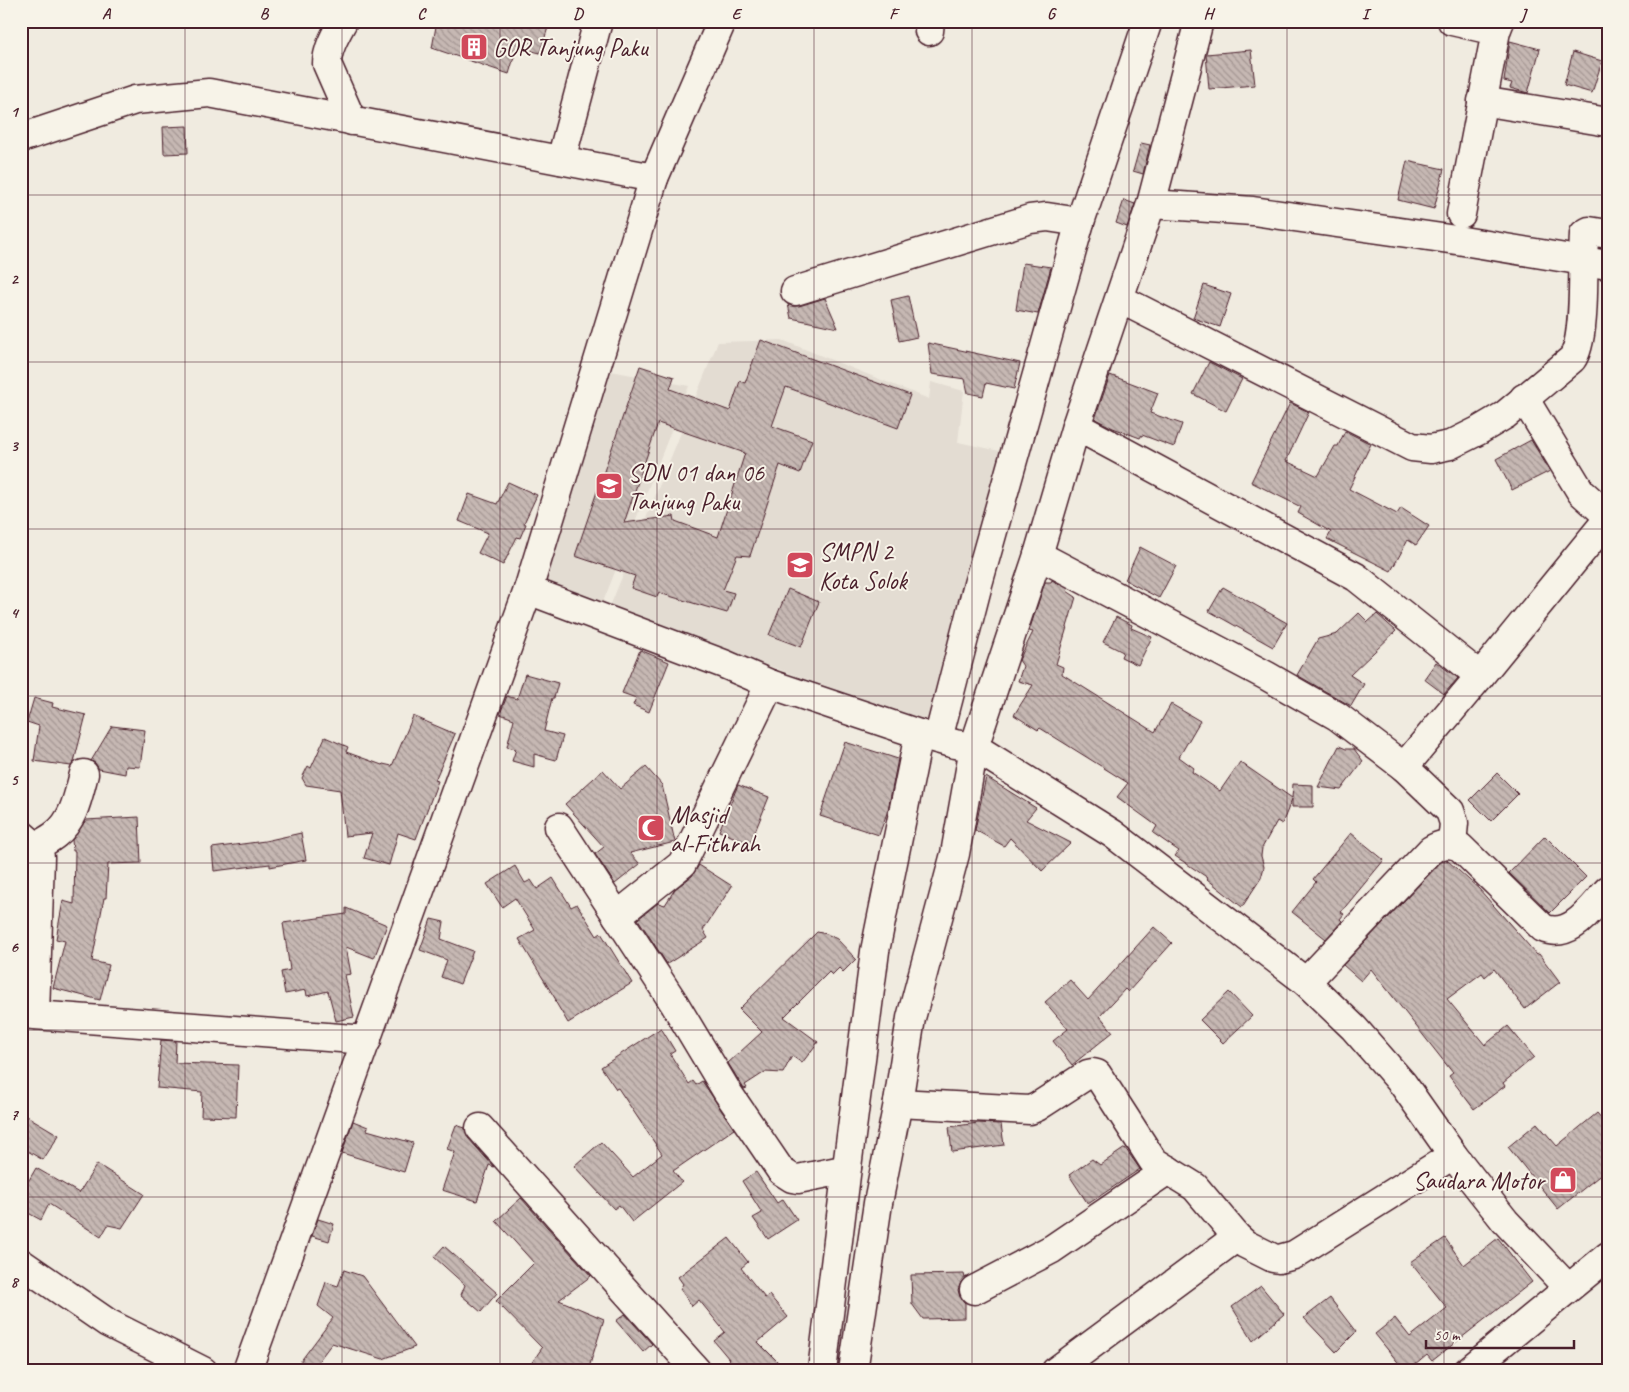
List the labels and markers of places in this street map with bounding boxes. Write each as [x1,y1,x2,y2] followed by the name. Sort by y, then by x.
[459,32,489,62] building icon: GOR Tanjung Paku
[493,32,649,64] place label: GOR Tanjung Paku
[628,457,765,518] place label: SDN 01 dan 06 Tanjung Paku
[594,471,624,501] school or university icon: SDN 01 dan 06 Tanjung Paku
[819,536,908,597] place label: SMPN 2 Kota Solok
[785,550,815,580] school or university icon: SMPN 2 Kota Solok
[670,799,761,860] place label: Masjid al-Fithrah
[636,813,666,843] mosque icon: Masjid al-Fithrah
[1413,1165,1547,1197] place label: Saudara Motor
[1548,1165,1578,1195] shop icon: Saudara Motor

